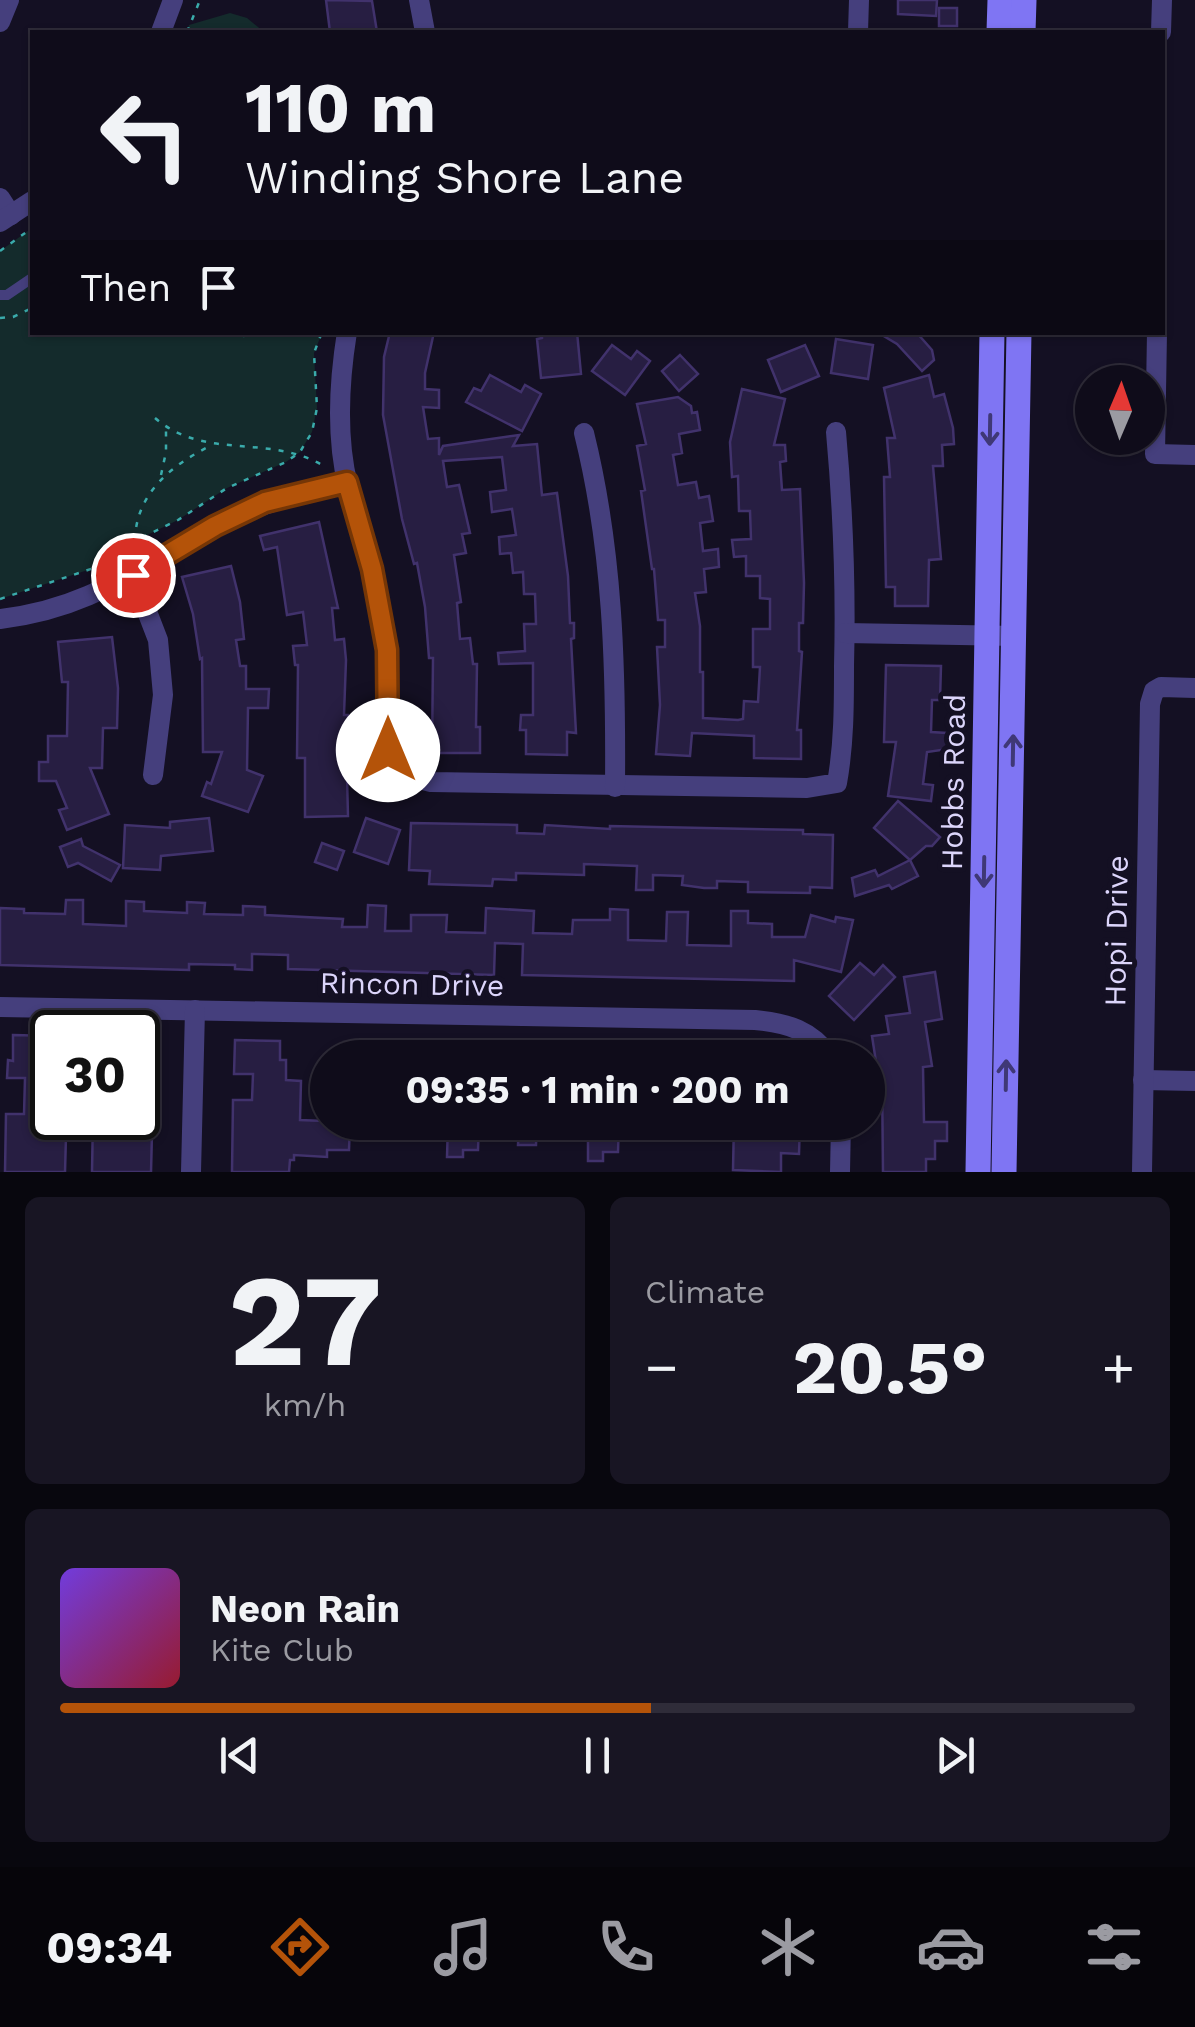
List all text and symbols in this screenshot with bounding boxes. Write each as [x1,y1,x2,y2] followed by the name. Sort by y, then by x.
[245,67,436,149] text: 110 m
[80,70,210,200] icon: left
[245,151,684,204] text: Winding Shore Lane
[191,260,246,315] icon: arrive
[80,266,171,310] text: Then
[1075,365,1165,455] north arrow
[1075,365,1165,455] map controls
[981,413,1000,445] one-way arrow
[91,533,176,618] pin
[106,548,161,603] icon: arrive
[934,693,972,871] street label: Hobbs Road
[336,698,440,802] position arrow
[1004,734,1023,766] one-way arrow
[1097,855,1135,1007] street label: Hopi Drive
[974,856,993,888] one-way arrow
[319,965,505,1003] street label: Rincon Drive
[30,1010,160,1140] speed limit sign: 30
[997,1059,1016,1091] one-way arrow
[406,1068,789,1112] text: 09:35 · 1 min · 200 m
[228,1244,382,1397] text: 27
[645,1273,765,1311] text: Climate
[793,1323,987,1411] text: 20.5°
[645,1335,678,1399] text: −
[1102,1335,1135,1399] text: +
[264,1386,346,1424] text: km/h
[210,1587,400,1631] text: Neon Rain
[210,1631,354,1669] text: Kite Club
[212,1728,267,1783] icon: previous
[570,1728,625,1783] icon: pause
[928,1728,983,1783] icon: next
[265,1912,335,1982] icon: directions
[428,1912,498,1982] icon: music
[591,1912,661,1982] icon: phone
[753,1912,823,1982] icon: climate
[916,1912,986,1982] icon: car
[1079,1912,1149,1982] icon: filters
[46,1921,172,1974] text: 09:34

